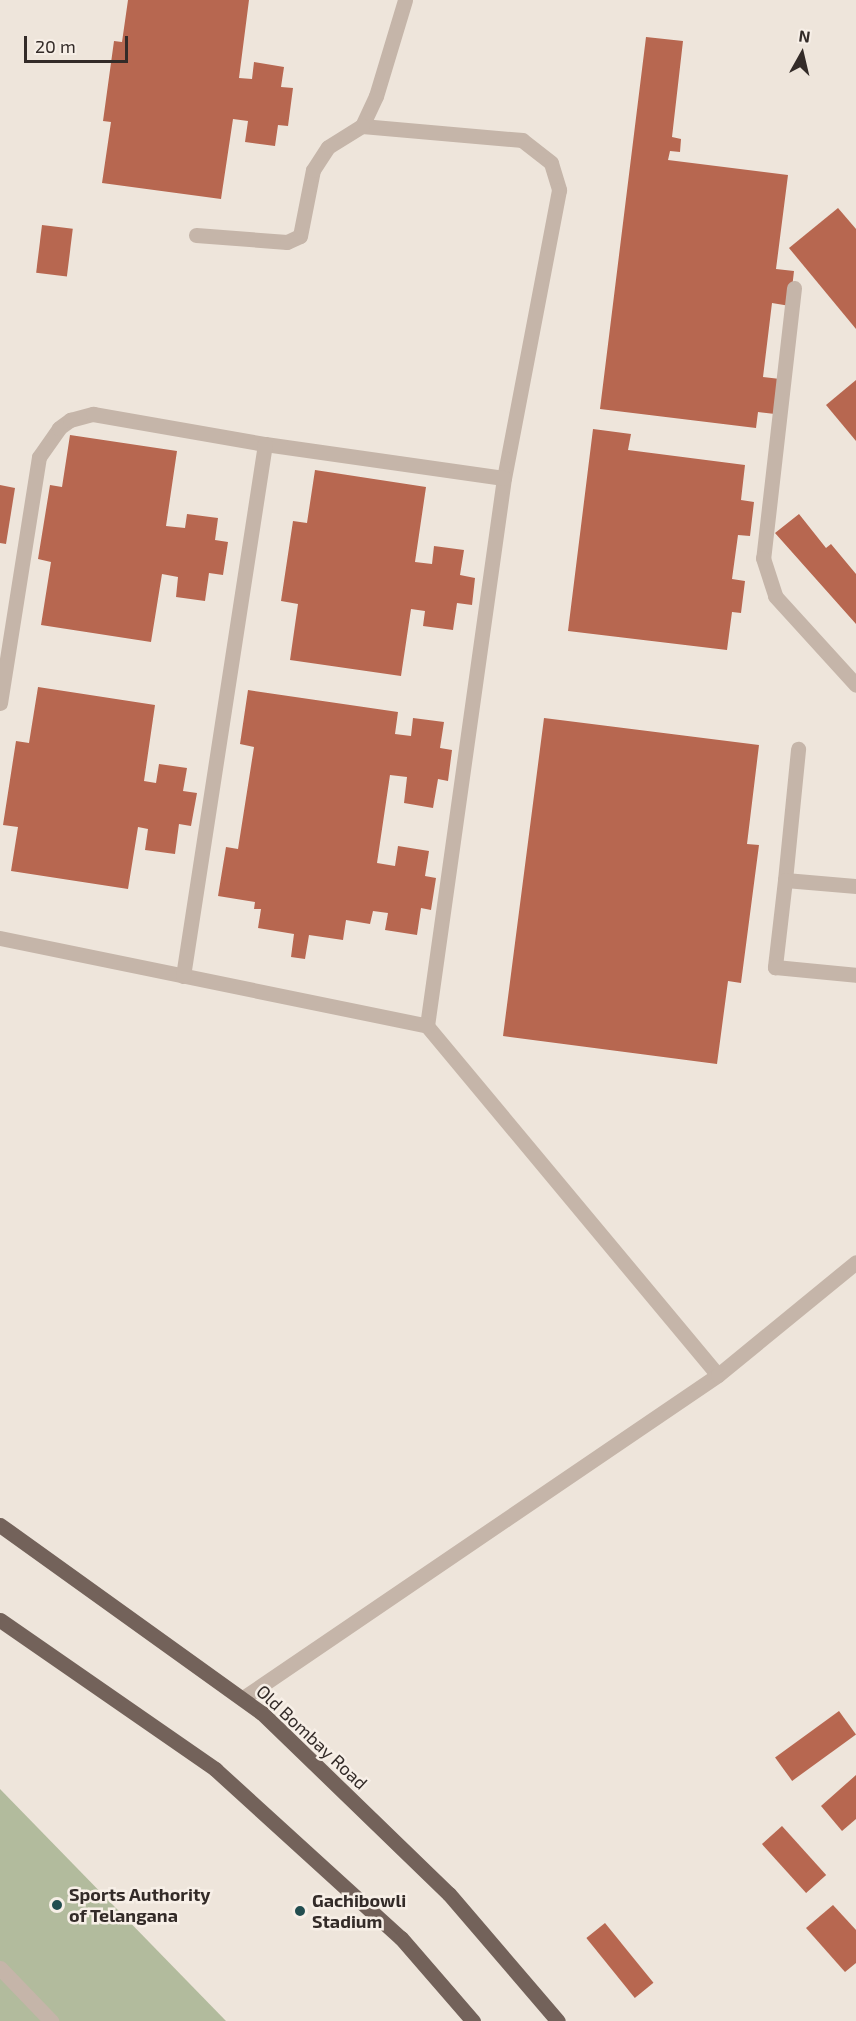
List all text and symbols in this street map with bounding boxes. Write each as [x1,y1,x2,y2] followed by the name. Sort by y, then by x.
[27,24,130,62] scale bar
[772,24,832,84] north arrow
[798,25,812,46] text: N
[35,35,76,57] text: 20 m
[252,1680,372,1794] street label: Old Bombay Road
[69,1884,211,1926] place label: Sports Authority of Telangana
[312,1890,406,1932] place label: Gachibowli Stadium
[50,1898,64,1912] marker: Sports Authority of Telangana
[293,1904,307,1918] marker: Gachibowli Stadium

